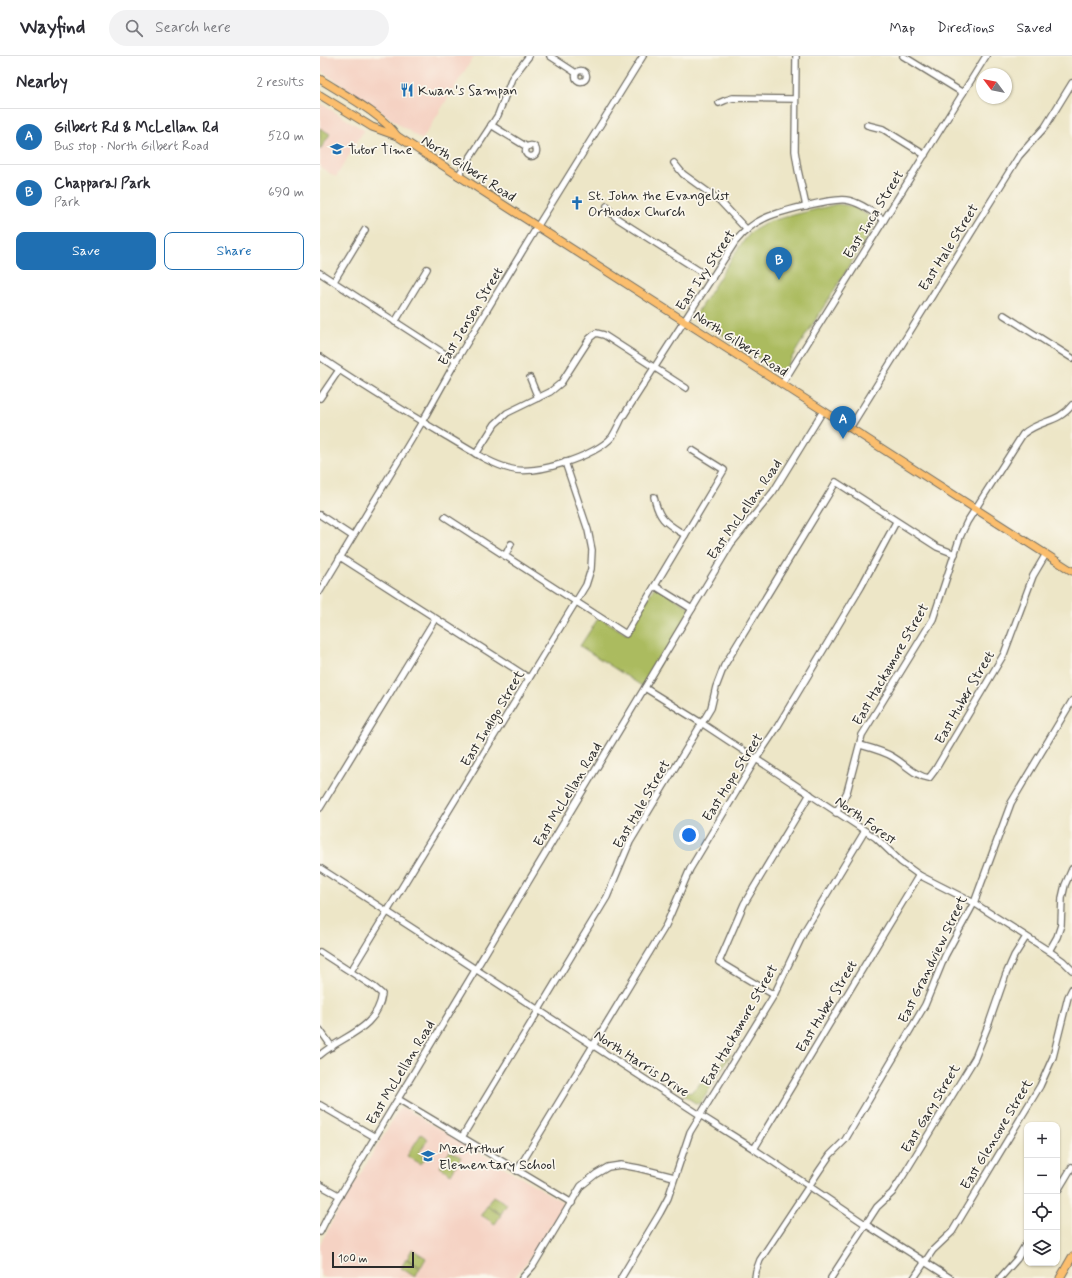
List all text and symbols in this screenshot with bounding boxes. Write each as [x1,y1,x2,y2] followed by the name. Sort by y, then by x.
[109,10,389,46] search box
[20,15,85,40] text: Wayfind
[123,17,145,39] icon: search
[155,18,231,38] text: Search here
[889,19,915,37] text: Map
[937,19,995,37] text: Directions
[1017,19,1052,37] text: Saved
[976,68,1012,104] north arrow
[16,71,68,93] text: Nearby
[257,74,304,91] text: 2 results
[399,82,415,98] restaurant icon: Kwan's Sampan
[418,82,517,100] place label: Kwan's Sampan
[54,118,218,138] text: Gilbert Rd & McLellan Rd
[25,128,33,145] text: A
[268,128,304,145] text: 520 m
[418,131,519,206] street label: North Gilbert Road
[54,138,209,155] text: Bus stop · North Gilbert Road
[329,141,345,157] school or university icon: Tutor Time
[348,141,413,159] place label: Tutor Time
[840,167,908,262] street label: East Inca Street
[54,174,151,194] text: Chapparal Park
[25,184,33,201] text: B
[268,184,304,201] text: 690 m
[588,187,730,221] place label: St. John the Evangelist Orthodox Church
[54,194,80,211] text: Park
[569,195,585,211] church icon: St. John the Evangelist Orthodox Church
[915,200,983,295] street label: East Hale Street
[672,226,740,315] street label: East Ivy Street
[16,232,156,270] button: Save
[164,232,304,270] button: Share
[766,247,792,280] pin: B
[434,264,507,369] street label: East Jensen Street
[690,306,791,381] street label: North Gilbert Road
[830,406,856,439] pin: A
[703,456,786,563] street label: East McLellan Road
[849,600,933,729] street label: East Hackamore Street
[931,648,999,747] street label: East Huber Street
[457,666,530,771] street label: East Indigo Street
[699,730,767,825] street label: East Hope Street
[530,739,606,850] street label: East McLellan Road
[609,757,675,852] street label: East Hale Street
[831,793,900,849] street label: North Forest
[679,825,699,845] your location
[894,892,972,1026] street label: East Grandview Street
[792,957,862,1056] street label: East Huber Street
[698,961,782,1090] street label: East Hackamore Street
[363,1017,439,1128] street label: East McLellan Road
[591,1026,692,1101] street label: North Harris Drive
[897,1060,965,1156] street label: East Gary Street
[957,1075,1037,1193] street label: East Glencove Street
[1024,1122,1060,1266] map controls
[1024,1122,1060,1158] button: +
[439,1140,555,1174] place label: MacArthur Elementary School
[420,1148,436,1164] school or university icon: MacArthur Elementary School
[1024,1158,1060,1194] button: −
[1024,1194,1060,1230] button: locate
[1024,1230,1060,1266] button: layers
[332,1250,414,1269] scale bar
[338,1252,368,1266] text: 100 m

